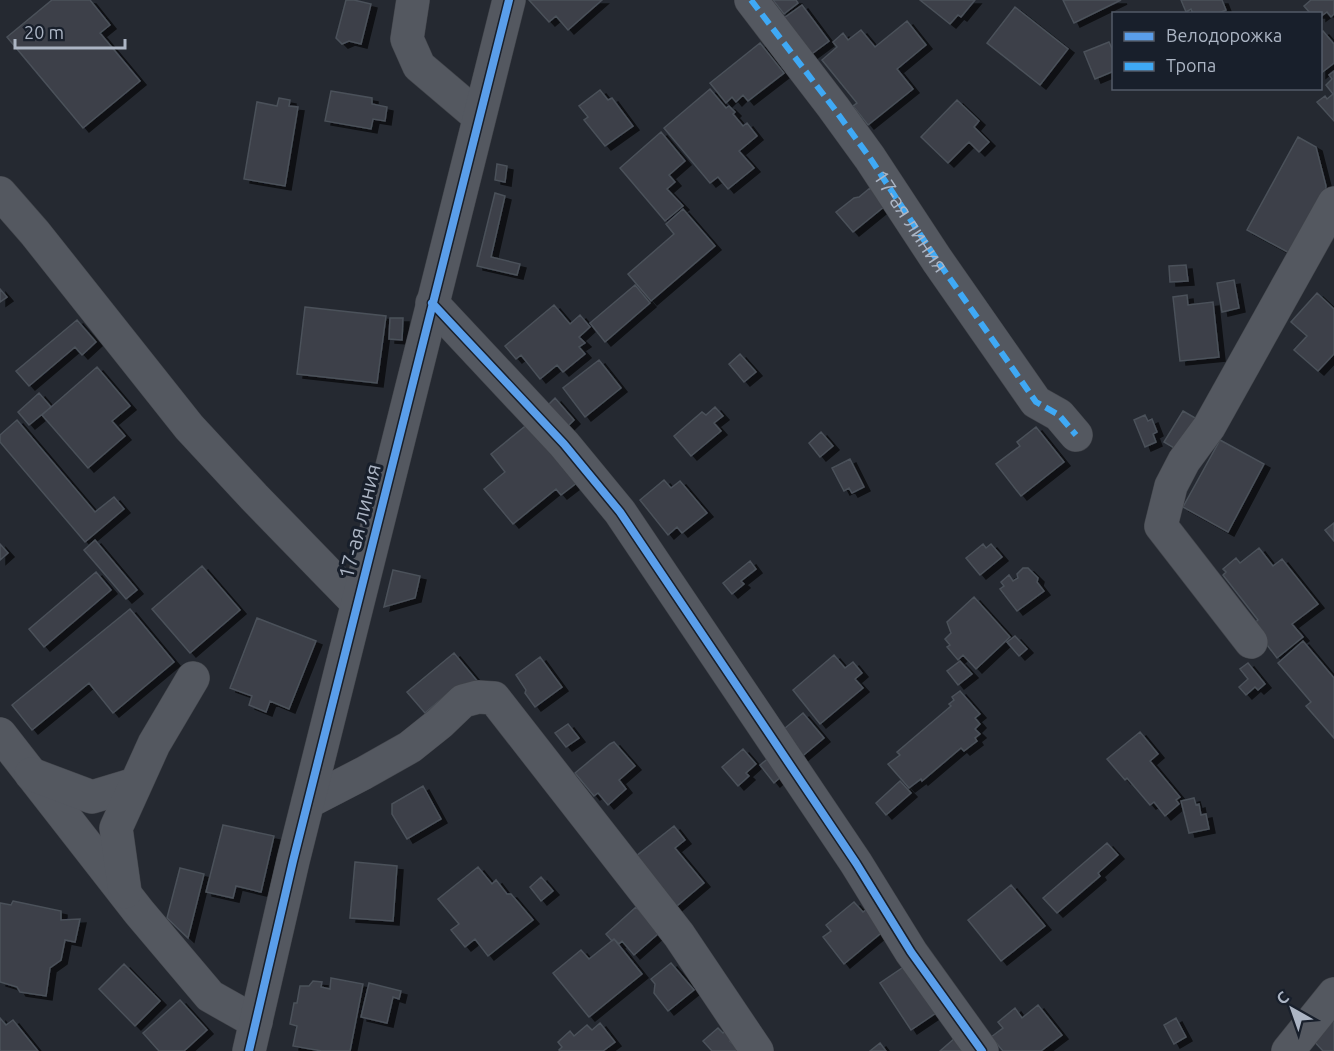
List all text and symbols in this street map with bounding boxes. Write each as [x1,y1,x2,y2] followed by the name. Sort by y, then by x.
[15,12,124,50] scale bar
[1112,12,1322,90] legend
[24,22,64,42] text: 20 m
[1166,25,1282,45] text: Велодорожка
[1166,55,1216,75] text: Тропа
[869,165,954,277] street label: 17-ая линия
[333,461,385,581] street label: 17-ая линия
[1262,979,1322,1039] north arrow
[1273,987,1292,1008] text: С

